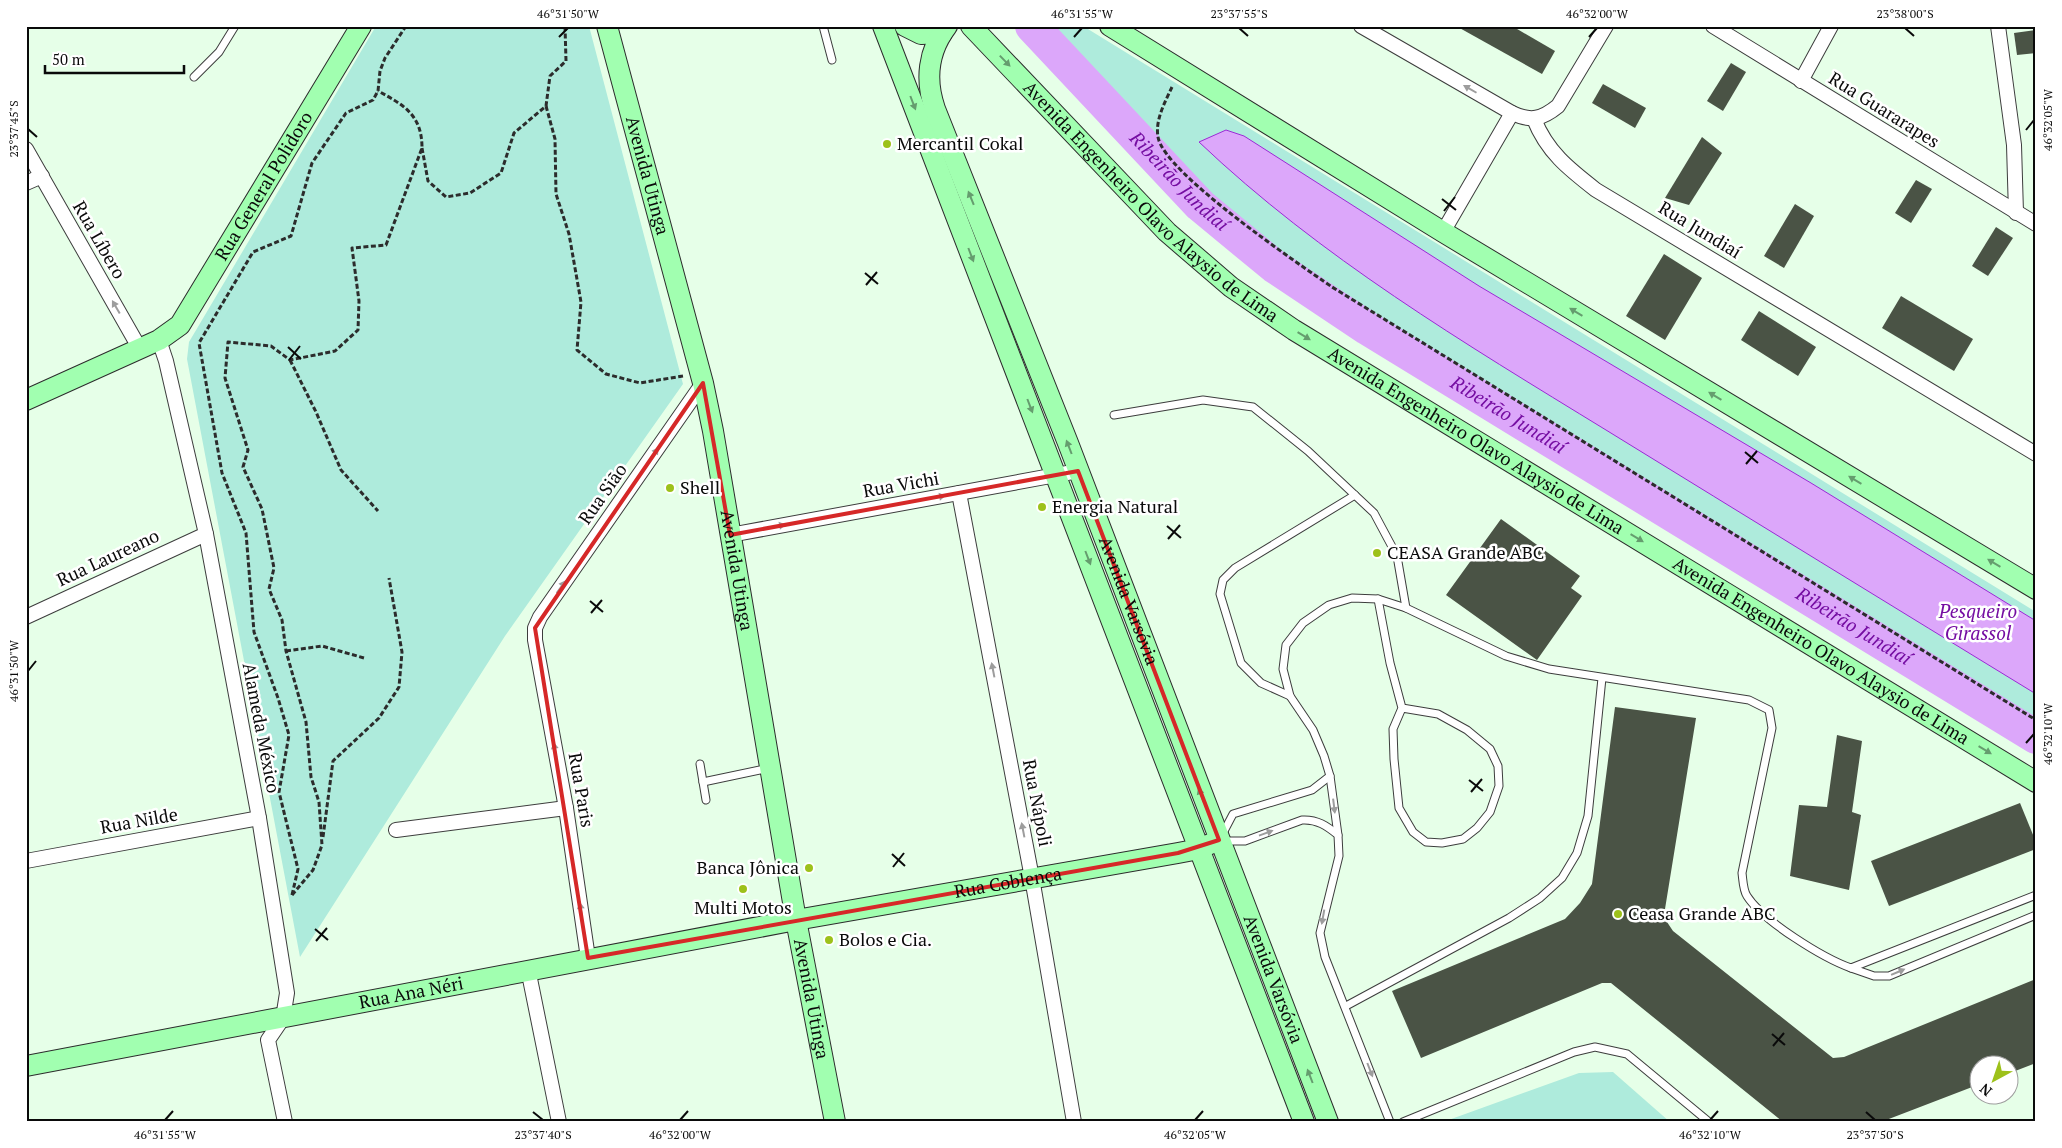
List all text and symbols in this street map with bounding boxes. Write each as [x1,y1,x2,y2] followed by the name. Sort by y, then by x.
[537,6,600,21] text: 46°31'50"W
[1051,6,1114,21] text: 46°31'55"W
[1210,6,1268,21] text: 23°37'55"S
[1566,6,1629,21] text: 46°32'00"W
[1876,6,1934,21] text: 23°38'00"S
[45,42,184,74] scale bar
[52,49,85,69] text: 50 m
[999,55,1011,67] one-way arrow
[1825,66,1944,153] street label: Rua Guararapes
[1019,75,1283,327] street label: Avenida Engenheiro Olavo Alaysio de Lima
[1463,85,1477,93] one-way arrow
[2040,88,2055,151] text: 46°32'05"W
[909,96,917,111] one-way arrow
[6,100,21,158] text: 23°37'45"S
[209,107,318,265] street label: Rua General Polidoro
[621,113,676,237] street label: Avenida Utinga
[1124,125,1237,238] water label: Ribeirão Jundiaí
[897,131,1024,155] place label: Mercantil Cokal
[881,138,893,150] marker: Mercantil Cokal
[966,191,974,205] one-way arrow
[1655,195,1747,264] street label: Rua Jundiaí
[68,196,132,283] street label: Rua Líbero
[968,248,976,262] one-way arrow
[111,300,120,313] one-way arrow
[1570,308,1583,317] one-way arrow
[1298,331,1311,340] one-way arrow
[1324,341,1629,539] street label: Avenida Engenheiro Olavo Alaysio de Lima
[1446,369,1573,460] water label: Ribeirão Jundiaí
[1709,391,1722,401] one-way arrow
[1027,399,1034,414] one-way arrow
[1065,439,1072,454] one-way arrow
[649,447,659,461] one-way arrow
[572,458,632,529] street label: Rua Sião
[861,466,941,503] street label: Rua Vichi
[680,475,720,499] place label: Shell
[1848,475,1861,484] one-way arrow
[664,482,676,494] marker: Shell
[930,492,946,500] one-way arrow
[1052,494,1178,518] place label: Energia Natural
[1036,501,1048,513] marker: Energia Natural
[716,508,760,632] street label: Avenida Utinga
[771,522,787,530] one-way arrow
[53,523,163,591] street label: Rua Laureano
[1094,533,1165,668] street label: Avenida Varsóvia
[1631,534,1644,543] one-way arrow
[1387,540,1544,564] place label: CEASA Grande ABC
[1371,547,1383,559] marker: CEASA Grande ABC
[1084,551,1092,566] one-way arrow
[1669,551,1974,750] street label: Avenida Engenheiro Olavo Alaysio de Lima
[1987,559,2000,568] one-way arrow
[556,580,566,594] one-way arrow
[1791,580,1919,672] water label: Ribeirão Jundiaí
[1938,598,2017,645] water label: Pesqueiro Girassol
[6,639,21,702] text: 46°31'50"W
[238,661,286,795] street label: Alameda México
[988,662,996,678] one-way arrow
[2040,702,2055,765] text: 46°32'10"W
[550,741,558,757] one-way arrow
[1979,746,1992,755] one-way arrow
[564,751,600,829] street label: Rua Paris
[1018,757,1058,849] street label: Rua Nápoli
[1197,788,1205,802] one-way arrow
[1330,798,1338,814] one-way arrow
[98,801,179,839] street label: Rua Nilde
[1019,822,1027,838] one-way arrow
[1259,829,1274,837] one-way arrow
[697,855,799,879] place label: Banca Jônica
[952,861,1064,903] street label: Rua Coblença
[803,862,815,874] marker: Banca Jônica
[737,883,749,895] marker: Multi Motos
[694,895,792,919] place label: Multi Motos
[1628,901,1776,925] place label: Ceasa Grande ABC
[576,902,584,918] one-way arrow
[1612,908,1624,920] marker: Ceasa Grande ABC
[1319,909,1327,925] one-way arrow
[1239,911,1310,1046] street label: Avenida Varsóvia
[839,927,932,951] place label: Bolos e Cia.
[823,934,835,946] marker: Bolos e Cia.
[789,937,836,1061] street label: Avenida Utinga
[1891,968,1906,976] one-way arrow
[357,970,465,1014] street label: Rua Ana Néri
[1970,1056,2020,1106] north arrow
[1367,1062,1374,1077] one-way arrow
[1306,1069,1314,1083] one-way arrow
[1975,1079,1995,1101] text: N
[134,1127,197,1142] text: 46°31'55"W
[514,1127,572,1142] text: 23°37'40"S
[649,1127,712,1142] text: 46°32'00"W
[1164,1127,1227,1142] text: 46°32'05"W
[1679,1127,1742,1142] text: 46°32'10"W
[1846,1127,1904,1142] text: 23°37'50"S

